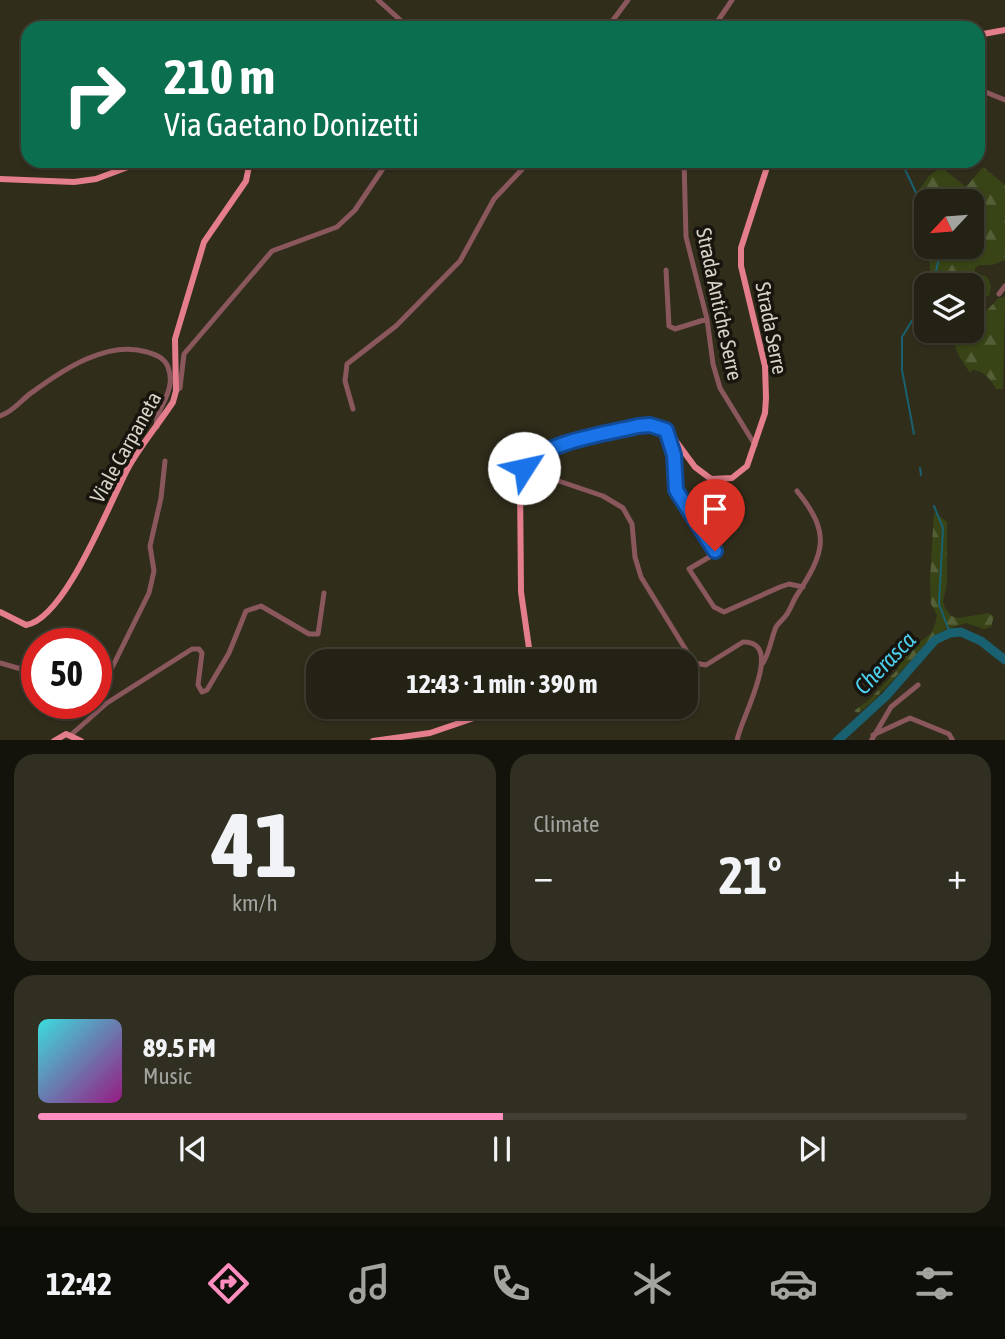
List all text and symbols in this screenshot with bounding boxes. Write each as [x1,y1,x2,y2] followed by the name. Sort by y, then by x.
[164,48,275,104] text: 210 m
[49,49,140,140] icon: right
[164,106,419,143] text: Via Gaetano Donizetti
[914,189,984,259] north arrow
[914,189,984,343] map controls
[692,226,748,382] street label: Strada Antiche Serre
[914,273,984,343] button: layers
[751,280,793,376] street label: Strada Serre
[85,387,165,507] street label: Viale Carpaneta
[487,431,561,505] position arrow
[685,479,745,551] pin
[696,490,734,528] icon: arrive
[849,626,921,699] water label: Cherasca
[21,628,112,719] speed limit sign: 50
[407,669,597,699] text: 12:43 · 1 min · 390 m
[212,792,298,896] text: 41
[534,811,599,837] text: Climate
[719,845,782,905] text: 21°
[534,854,553,897] text: −
[947,854,967,897] text: +
[232,890,278,916] text: km/h
[143,1033,216,1063] text: 89.5 FM
[143,1063,191,1089] text: Music
[174,1130,212,1168] icon: previous
[483,1130,521,1168] icon: pause
[793,1130,831,1168] icon: next
[204,1259,253,1308] icon: directions
[345,1259,394,1308] icon: music
[486,1259,535,1308] icon: phone
[628,1259,677,1308] icon: climate
[769,1259,818,1308] icon: car
[910,1259,959,1308] icon: filters
[46,1265,112,1302] text: 12:42

